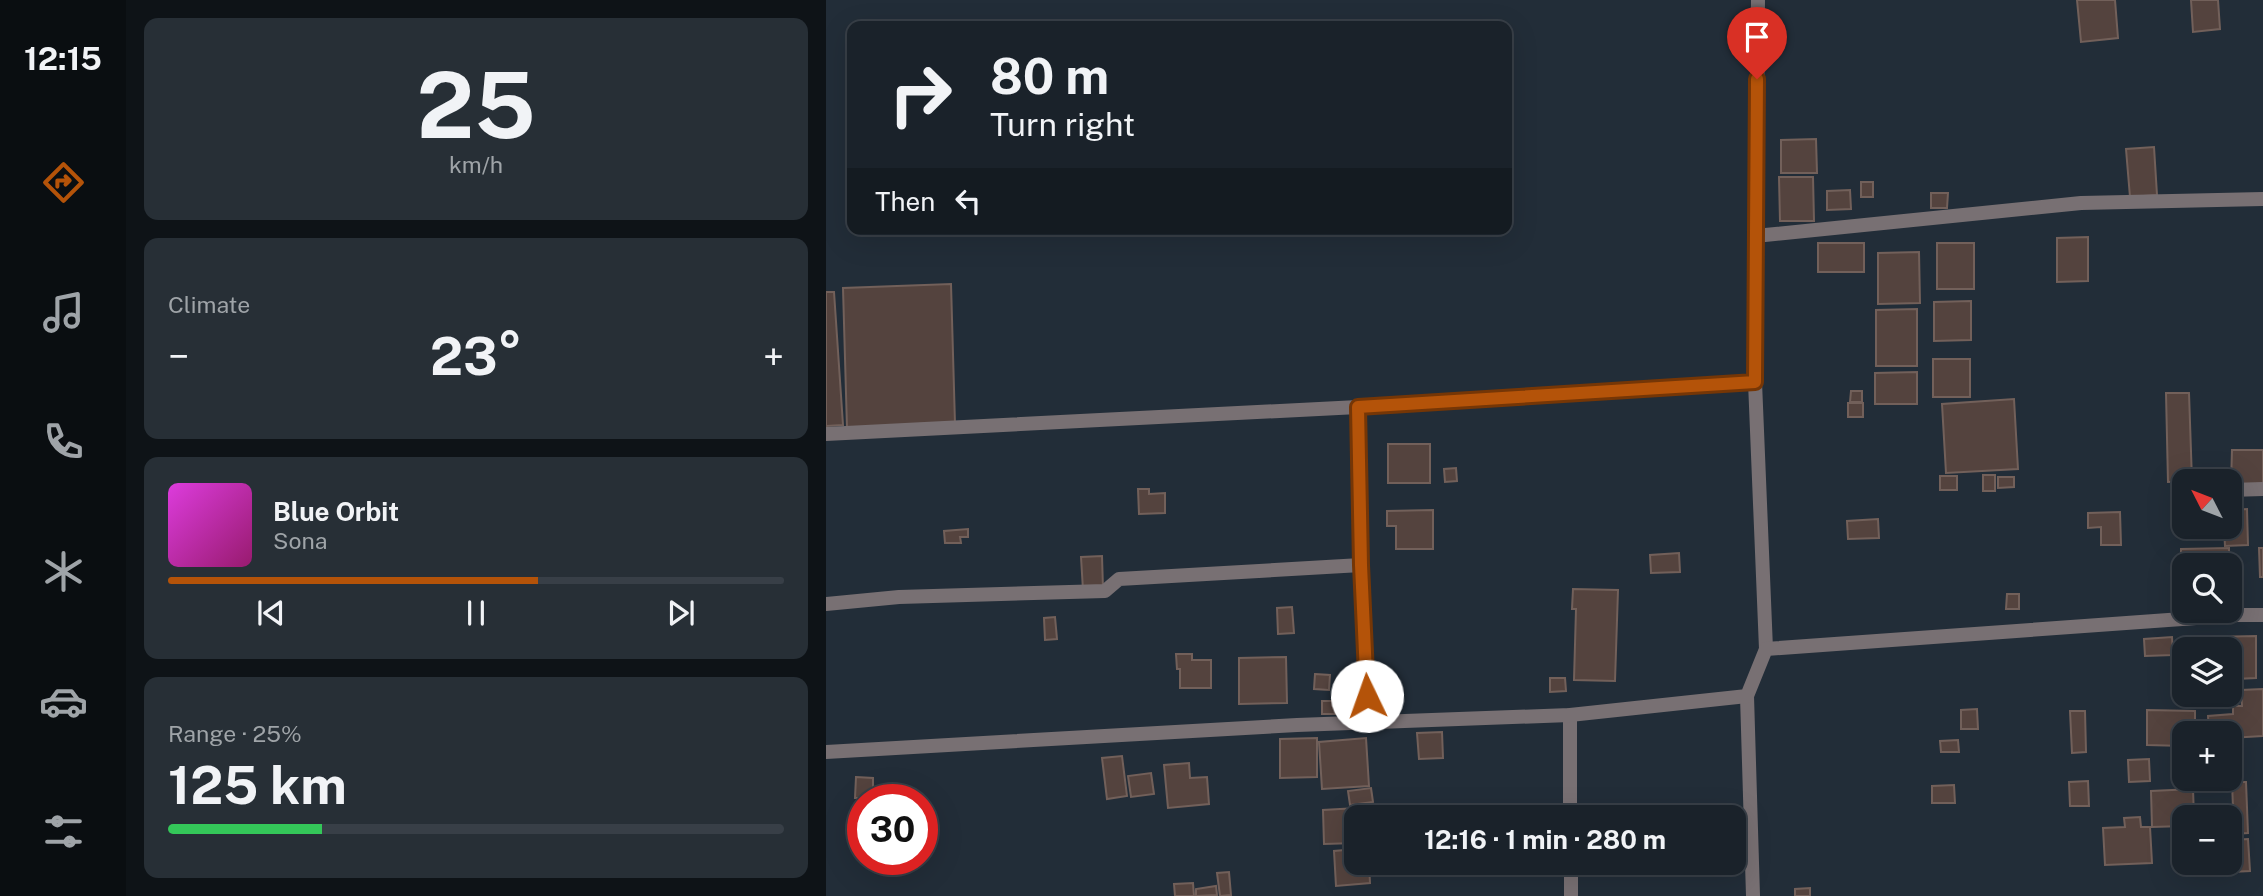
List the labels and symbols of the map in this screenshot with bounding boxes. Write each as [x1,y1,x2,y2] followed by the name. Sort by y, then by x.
[1727,7,1787,79] pin
[2172,469,2242,539] north arrow
[1330,659,1404,733] position arrow
[847,784,938,875] speed limit sign: 30

